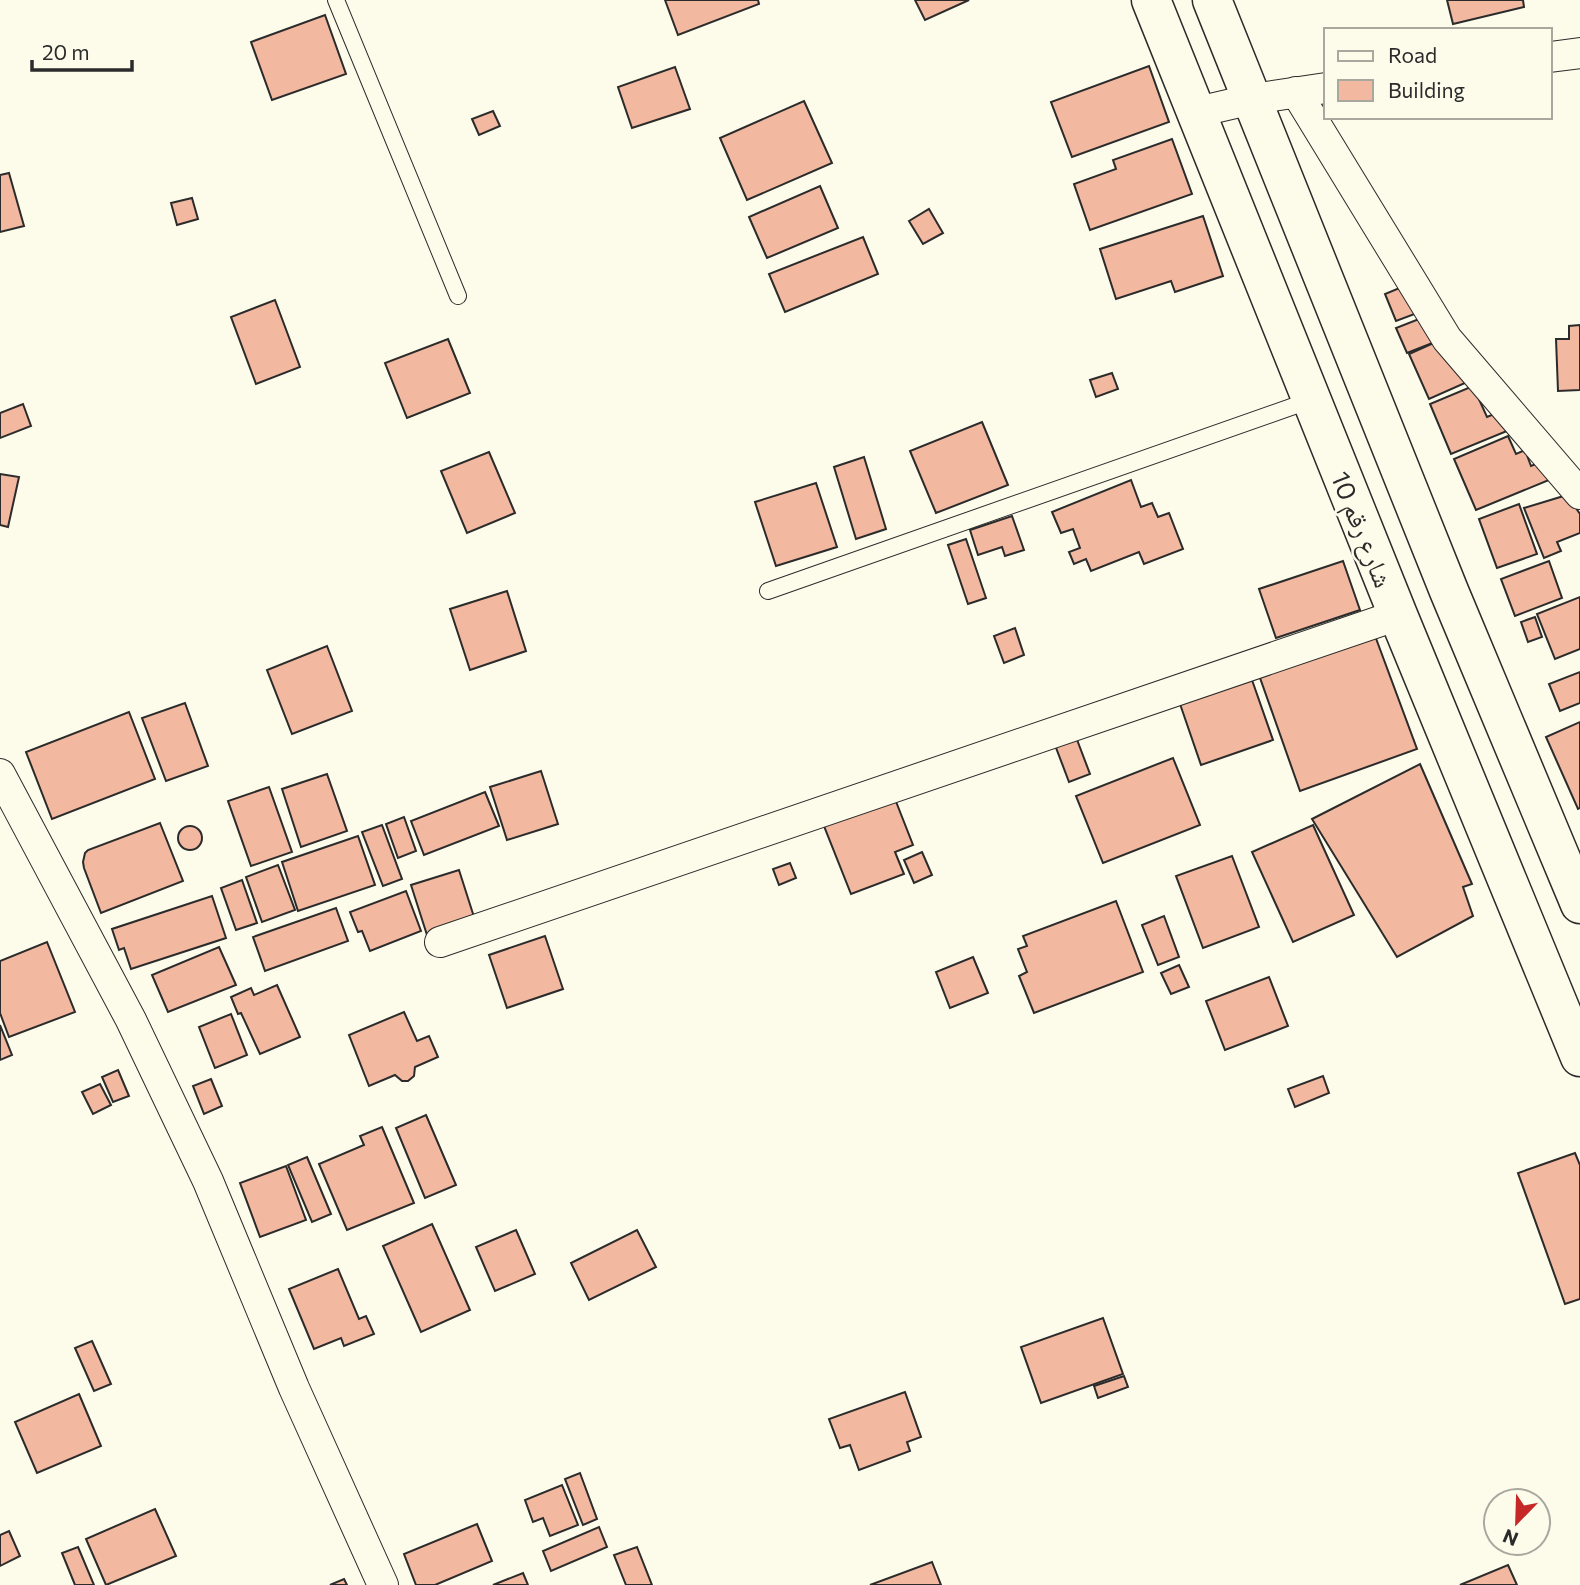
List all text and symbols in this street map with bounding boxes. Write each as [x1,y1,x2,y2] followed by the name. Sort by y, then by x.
[32,28,131,72] scale bar
[1324,28,1552,119] legend
[42,39,90,64] text: 20 m
[1388,42,1437,67] text: Road
[1388,77,1465,102] text: Building
[1323,467,1400,593] street label: شارع رقم 10
[1482,1487,1552,1557] north arrow
[1499,1525,1521,1551] text: N

